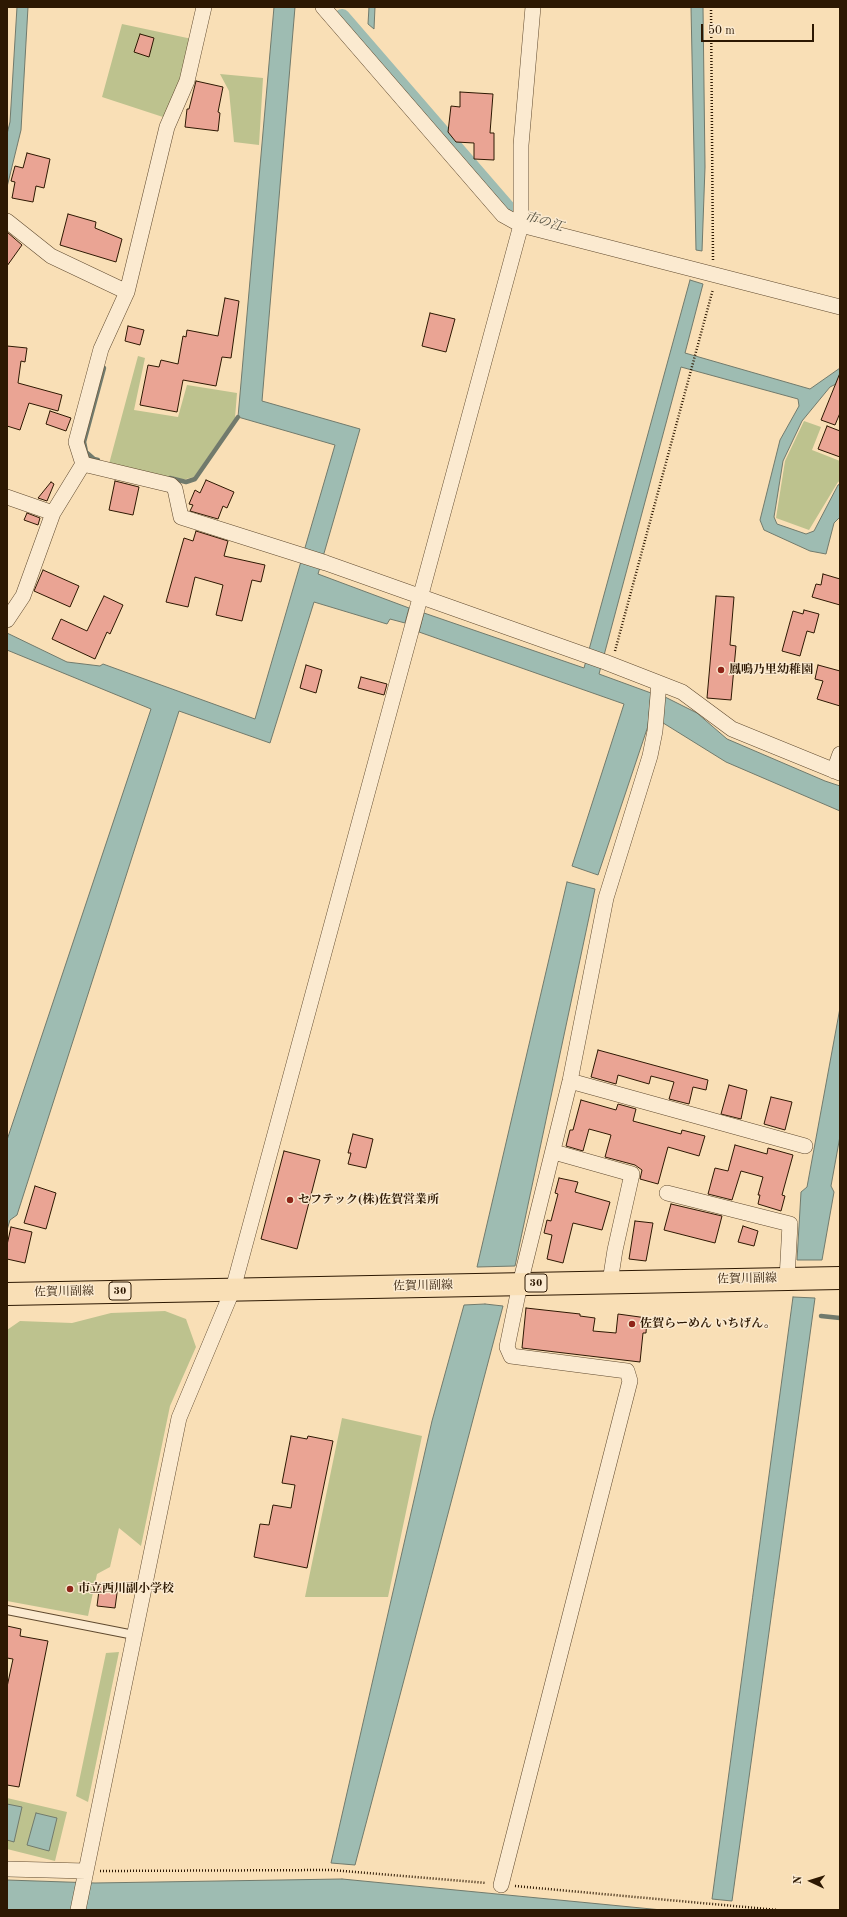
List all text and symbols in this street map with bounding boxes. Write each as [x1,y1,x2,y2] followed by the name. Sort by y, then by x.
[703,16,816,42] scale bar
[708,25,735,37] text: 50 m
[523,209,565,235] water label: 市の江
[729,663,813,677] place label: 鳳鳴乃里幼稚園
[716,665,726,675] marker: 鳳鳴乃里幼稚園
[298,1193,439,1207] place label: セフテック(株)佐賀営業所
[285,1195,295,1205] marker: セフテック(株)佐賀営業所
[717,1271,777,1287] street label: 佐賀川副線
[525,1274,547,1292] road number: 30
[393,1278,453,1294] street label: 佐賀川副線
[109,1282,131,1300] road number: 30
[34,1284,94,1300] street label: 佐賀川副線
[640,1317,776,1331] place label: 佐賀らーめん いちげん。
[627,1319,637,1329] marker: 佐賀らーめん いちげん。
[78,1582,174,1596] place label: 市立西川副小学校
[65,1584,75,1594] marker: 市立西川副小学校
[791,1861,831,1901] north arrow
[793,1876,804,1885] text: N

